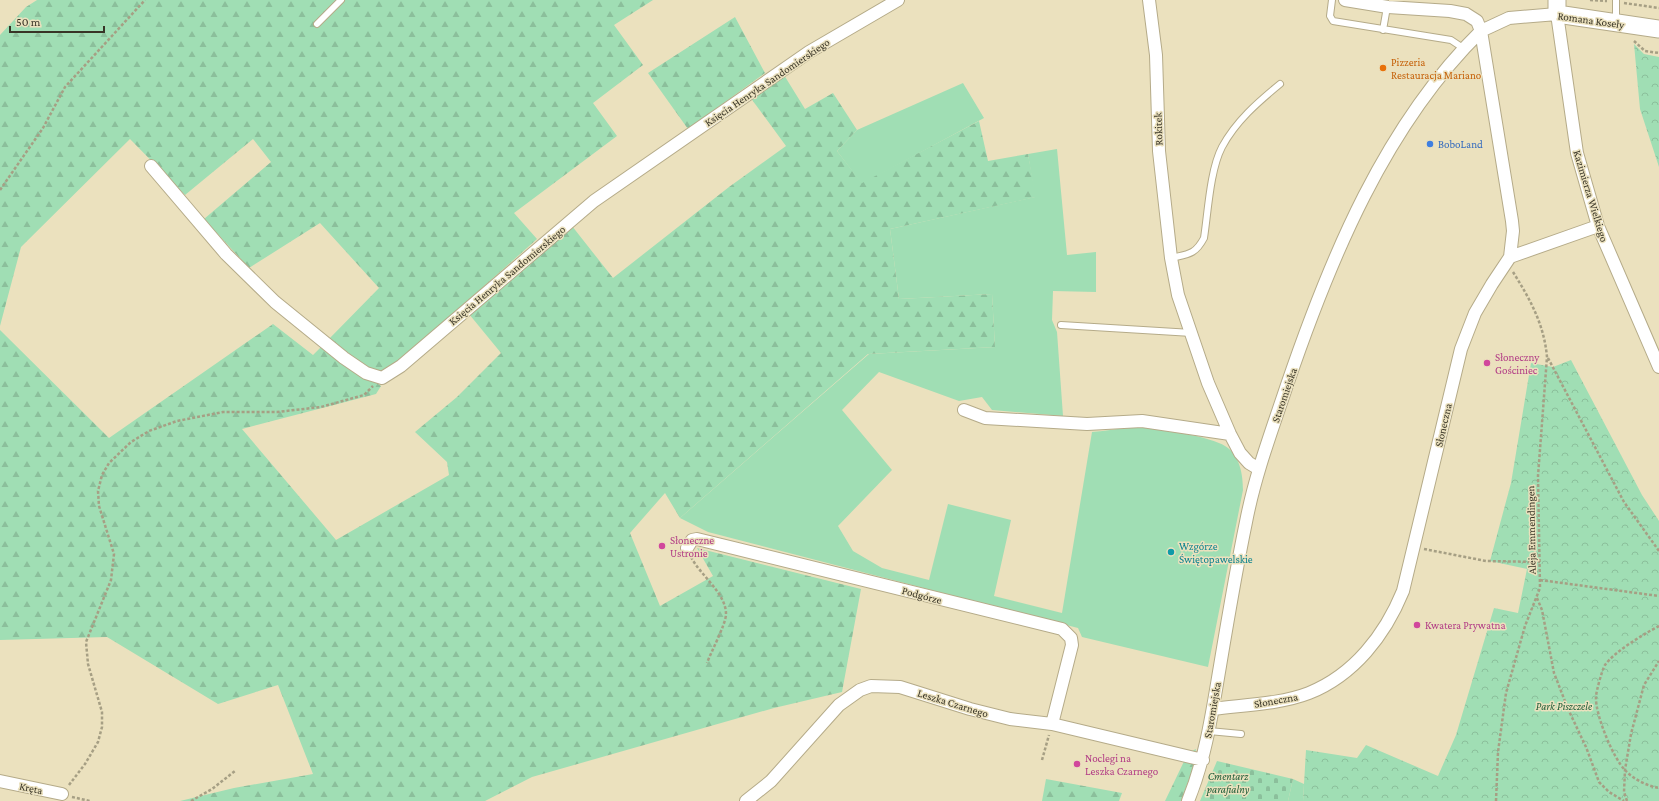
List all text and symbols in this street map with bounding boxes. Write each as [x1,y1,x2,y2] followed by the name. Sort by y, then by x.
[10,8,104,34] scale bar
[1557,9,1626,32] street label: Romana Koseły
[16,15,41,29] text: 50 m
[702,35,833,129] street label: Księcia Henryka Sandomierskiego
[1391,56,1482,82] place label: Pizzeria Restauracja Mariano
[1378,63,1388,73] marker: Pizzeria Restauracja Mariano
[1151,111,1165,146] street label: Rokitek
[1438,138,1483,150] place label: BoboLand
[1425,139,1435,149] marker: BoboLand
[1570,149,1611,244] street label: Kazimierza Wielkiego
[446,222,569,328] street label: Księcia Henryka Sandomierskiego
[1495,351,1540,376] place label: Słoneczny Gościniec
[1482,358,1492,368] marker: Słoneczny Gościniec
[1269,366,1300,424] street label: Staromiejska
[1432,402,1454,448] street label: Słoneczna
[1524,485,1539,575] street label: Aleja Emmendingen
[670,534,714,559] place label: Słoneczne Ustronie
[1179,540,1253,566] place label: Wzgórze Świętopawelskie
[657,541,667,551] marker: Słoneczne Ustronie
[1166,547,1176,557] marker: Wzgórze Świętopawelskie
[901,584,943,607] street label: Podgórze
[1425,619,1506,632] place label: Kwatera Prywatna
[1412,620,1422,630] marker: Kwatera Prywatna
[1201,681,1224,739] street label: Staromiejska
[916,687,990,721] street label: Leszka Czarnego
[1253,690,1299,710] street label: Słoneczna
[1536,700,1593,712] park label: Park Piszczele
[1085,752,1159,778] place label: Noclegi na Leszka Czarnego
[1072,759,1082,769] marker: Noclegi na Leszka Czarnego
[1206,770,1250,796] park label: Cmentarz parafialny
[18,780,44,797] street label: Kręta

